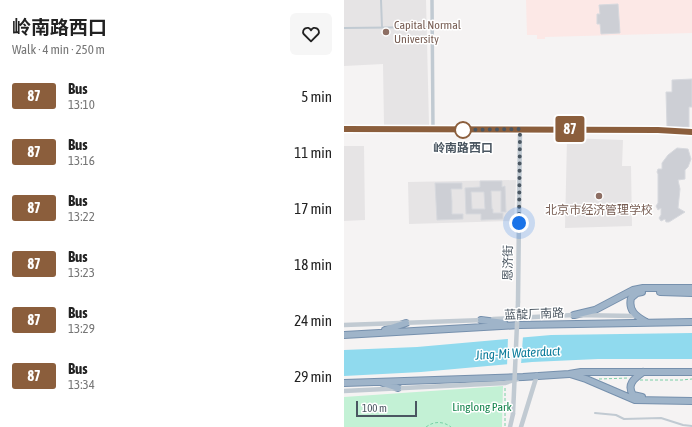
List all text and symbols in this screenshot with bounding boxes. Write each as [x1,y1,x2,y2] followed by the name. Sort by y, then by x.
[290,13,332,55] button: heart
[12,16,107,38] text: 岭南路西口
[394,18,462,46] place label: Capital Normal University
[381,27,391,37] marker: Capital Normal University
[12,42,105,57] text: Walk · 4 min · 250 m
[68,80,88,97] text: Bus
[27,88,41,104] text: 87
[301,88,332,105] text: 5 min
[68,97,95,112] text: 13:10
[552,116,588,142] line badge: 87
[454,121,472,139] marker: 岭南路西口
[563,121,577,137] text: 87
[68,136,88,153] text: Bus
[433,141,493,155] place label: 岭南路西口
[27,144,41,160] text: 87
[294,144,332,161] text: 11 min
[68,153,95,168] text: 13:16
[594,191,604,201] marker: 北京市经济管理学校
[68,192,88,209] text: Bus
[27,200,41,216] text: 87
[294,200,332,217] text: 17 min
[545,203,653,217] place label: 北京市经济管理学校
[68,209,95,224] text: 13:22
[509,213,529,233] your location
[501,245,515,281] street label: 恩济街
[68,248,88,265] text: Bus
[27,256,41,272] text: 87
[294,256,332,273] text: 18 min
[68,265,95,280] text: 13:23
[68,304,88,321] text: Bus
[504,306,564,322] street label: 蓝靛厂南路
[27,312,41,328] text: 87
[294,312,332,329] text: 24 min
[68,321,95,336] text: 13:29
[474,343,561,363] water label: Jing-Mi Waterduct
[68,360,88,377] text: Bus
[27,368,41,384] text: 87
[294,368,332,385] text: 29 min
[68,377,95,392] text: 13:34
[356,399,417,418] scale bar
[452,400,513,414] park label: Linglong Park
[362,402,387,414] text: 100 m

